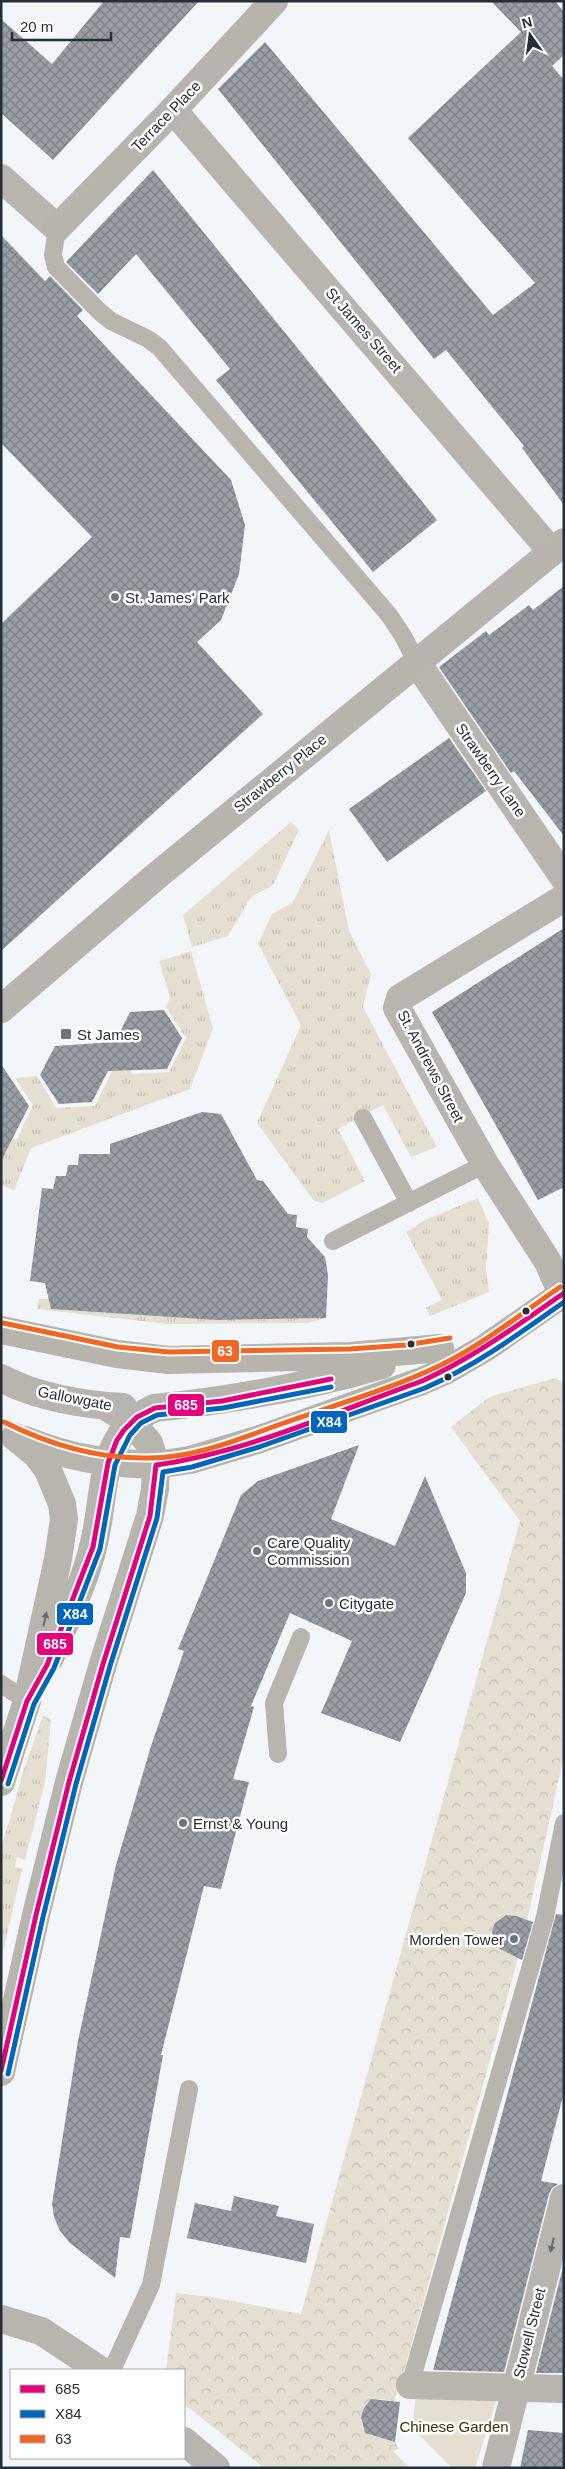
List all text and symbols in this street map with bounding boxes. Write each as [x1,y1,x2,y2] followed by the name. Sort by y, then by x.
[12,10,111,42] scale bar
[505,10,555,60] north arrow
[520,13,534,31] text: N
[20,18,53,35] text: 20 m
[128,77,204,155] street label: Terrace Place
[323,284,406,376] street label: St James Street
[125,589,230,606] place label: St. James' Park
[109,591,121,603] marker: St. James' Park
[452,720,530,820] street label: Strawberry Lane
[230,730,330,816] street label: Strawberry Place
[394,1007,468,1126] street label: St. Andrews Street
[77,1026,140,1043] place label: St James
[59,1027,73,1041] marker: St James
[521,1306,531,1316] unlabelled marker
[211,1339,240,1363] line badge: 63
[406,1339,416,1349] unlabelled marker
[217,1343,233,1359] text: 63
[443,1372,453,1382] unlabelled marker
[37,1382,113,1414] street label: Gallowgate
[167,1393,205,1417] line badge: 685
[174,1397,198,1413] text: 685
[310,1410,348,1434] line badge: X84
[317,1414,342,1430] text: X84
[267,1534,351,1568] place label: Care Quality Commission
[251,1545,263,1557] marker: Care Quality Commission
[339,1595,394,1612] place label: Citygate
[323,1597,335,1609] marker: Citygate
[56,1602,94,1626] line badge: X84
[63,1606,88,1622] text: X84
[41,1611,49,1626] one-way arrow
[36,1632,74,1656] line badge: 685
[43,1636,67,1652] text: 685
[193,1815,288,1832] place label: Ernst & Young
[177,1817,189,1829] marker: Ernst & Young
[409,1931,504,1948] place label: Morden Tower
[508,1933,520,1945] marker: Morden Tower
[548,2237,556,2252] one-way arrow
[510,2285,549,2380] street label: Stowell Street
[10,2369,185,2459] legend
[55,2380,80,2397] text: 685
[55,2405,82,2422] text: X84
[399,2418,509,2435] park label: Chinese Garden
[55,2430,72,2447] text: 63

